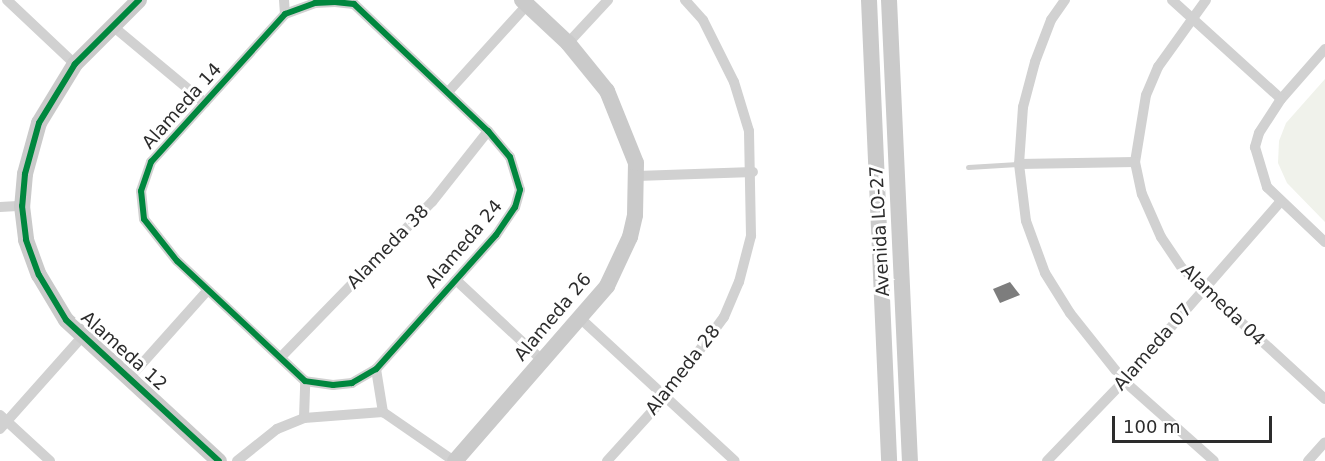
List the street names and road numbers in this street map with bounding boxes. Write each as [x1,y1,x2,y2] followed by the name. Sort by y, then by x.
[138,59,226,153] street label: Alameda 14
[866,165,894,297] street label: Avenida LO-27
[421,196,507,292] street label: Alameda 24
[343,201,433,293] street label: Alameda 38
[1177,260,1269,350] street label: Alameda 04
[510,269,596,365] street label: Alameda 26
[1109,299,1197,395] street label: Alameda 07
[77,307,171,395] street label: Alameda 12
[641,321,725,419] street label: Alameda 28

